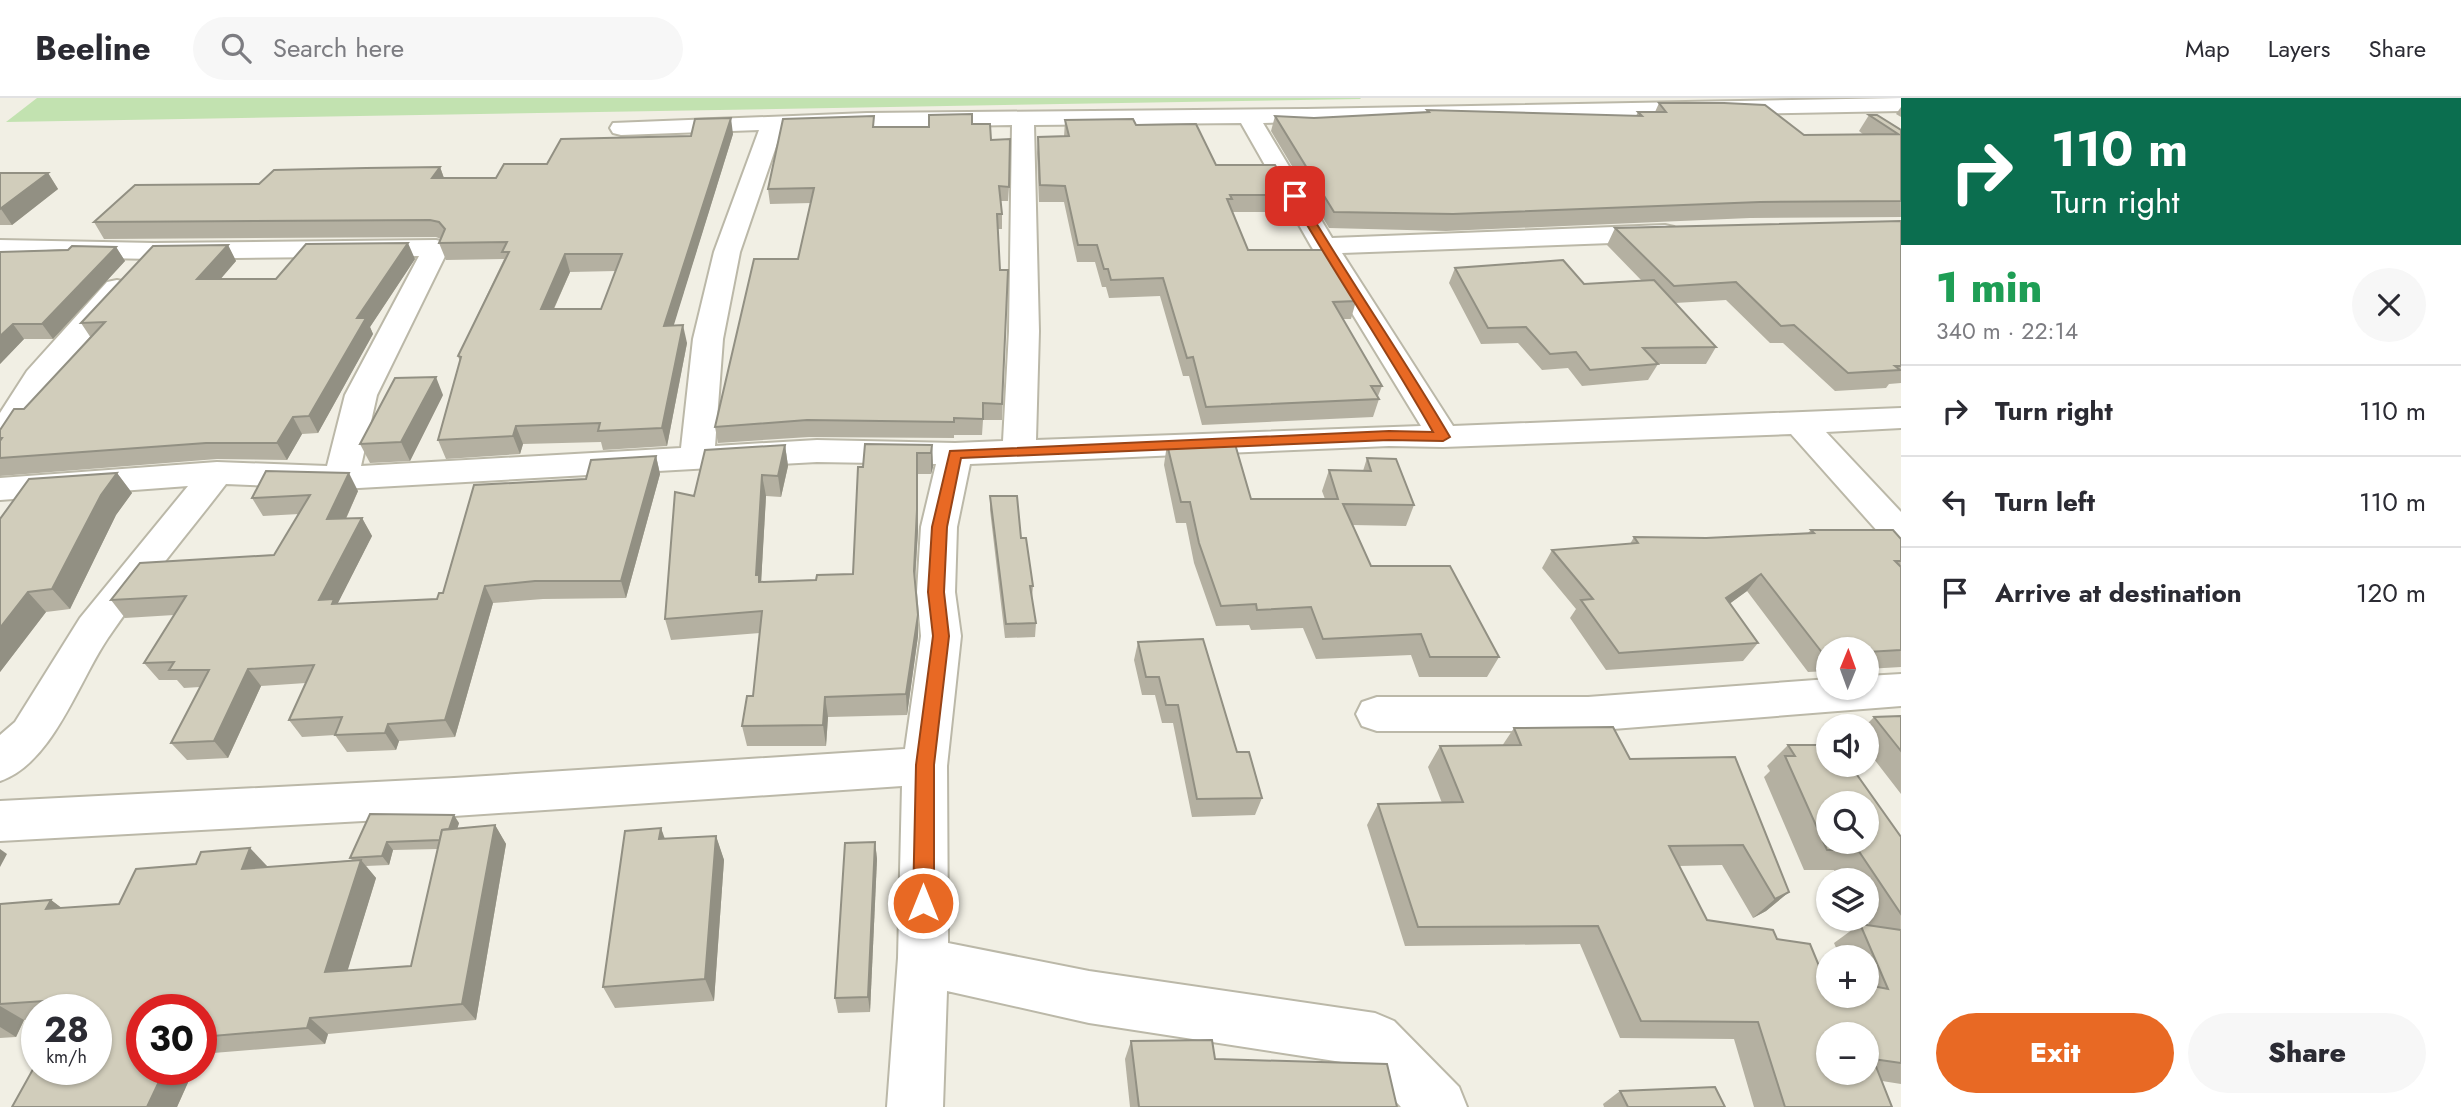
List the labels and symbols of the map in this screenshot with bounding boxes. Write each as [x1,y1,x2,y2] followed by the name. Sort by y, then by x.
[1265,166,1325,226] pin
[1816,637,1880,700] north arrow
[886,866,960,940] position arrow
[126,994,217,1085] speed limit sign: 30

